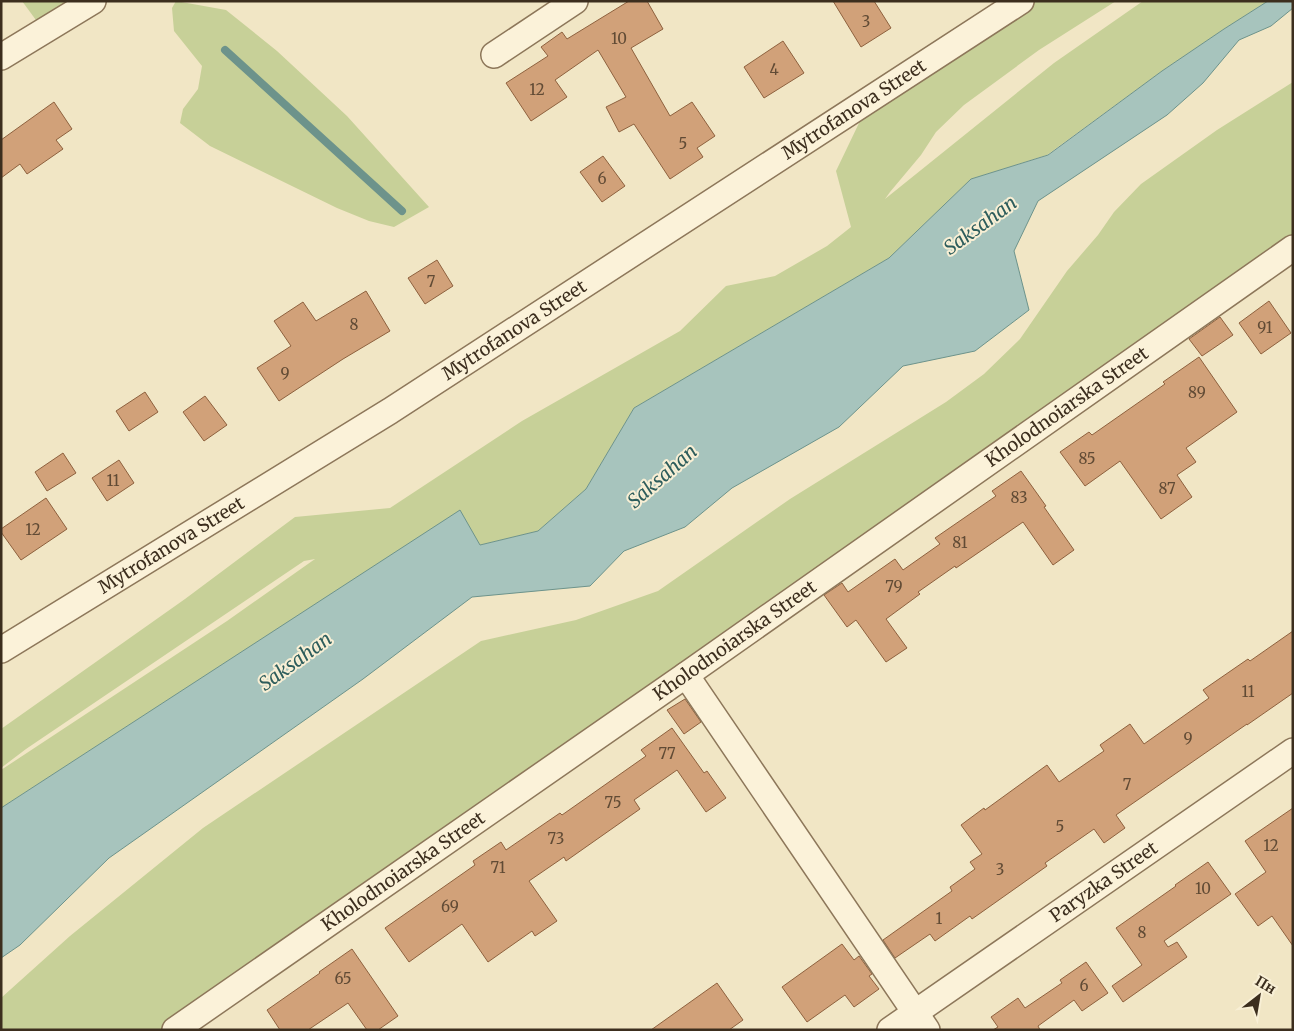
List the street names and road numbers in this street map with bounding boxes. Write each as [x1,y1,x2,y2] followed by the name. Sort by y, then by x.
[777,54,930,164] street label: Mytrofanova Street
[438,274,591,385] street label: Mytrofanova Street
[981,341,1153,472] street label: Kholodnoiarska Street
[94,491,248,598] street label: Mytrofanova Street
[649,575,821,705] street label: Kholodnoiarska Street
[317,806,489,936] street label: Kholodnoiarska Street
[1045,836,1162,927] street label: Paryzka Street

